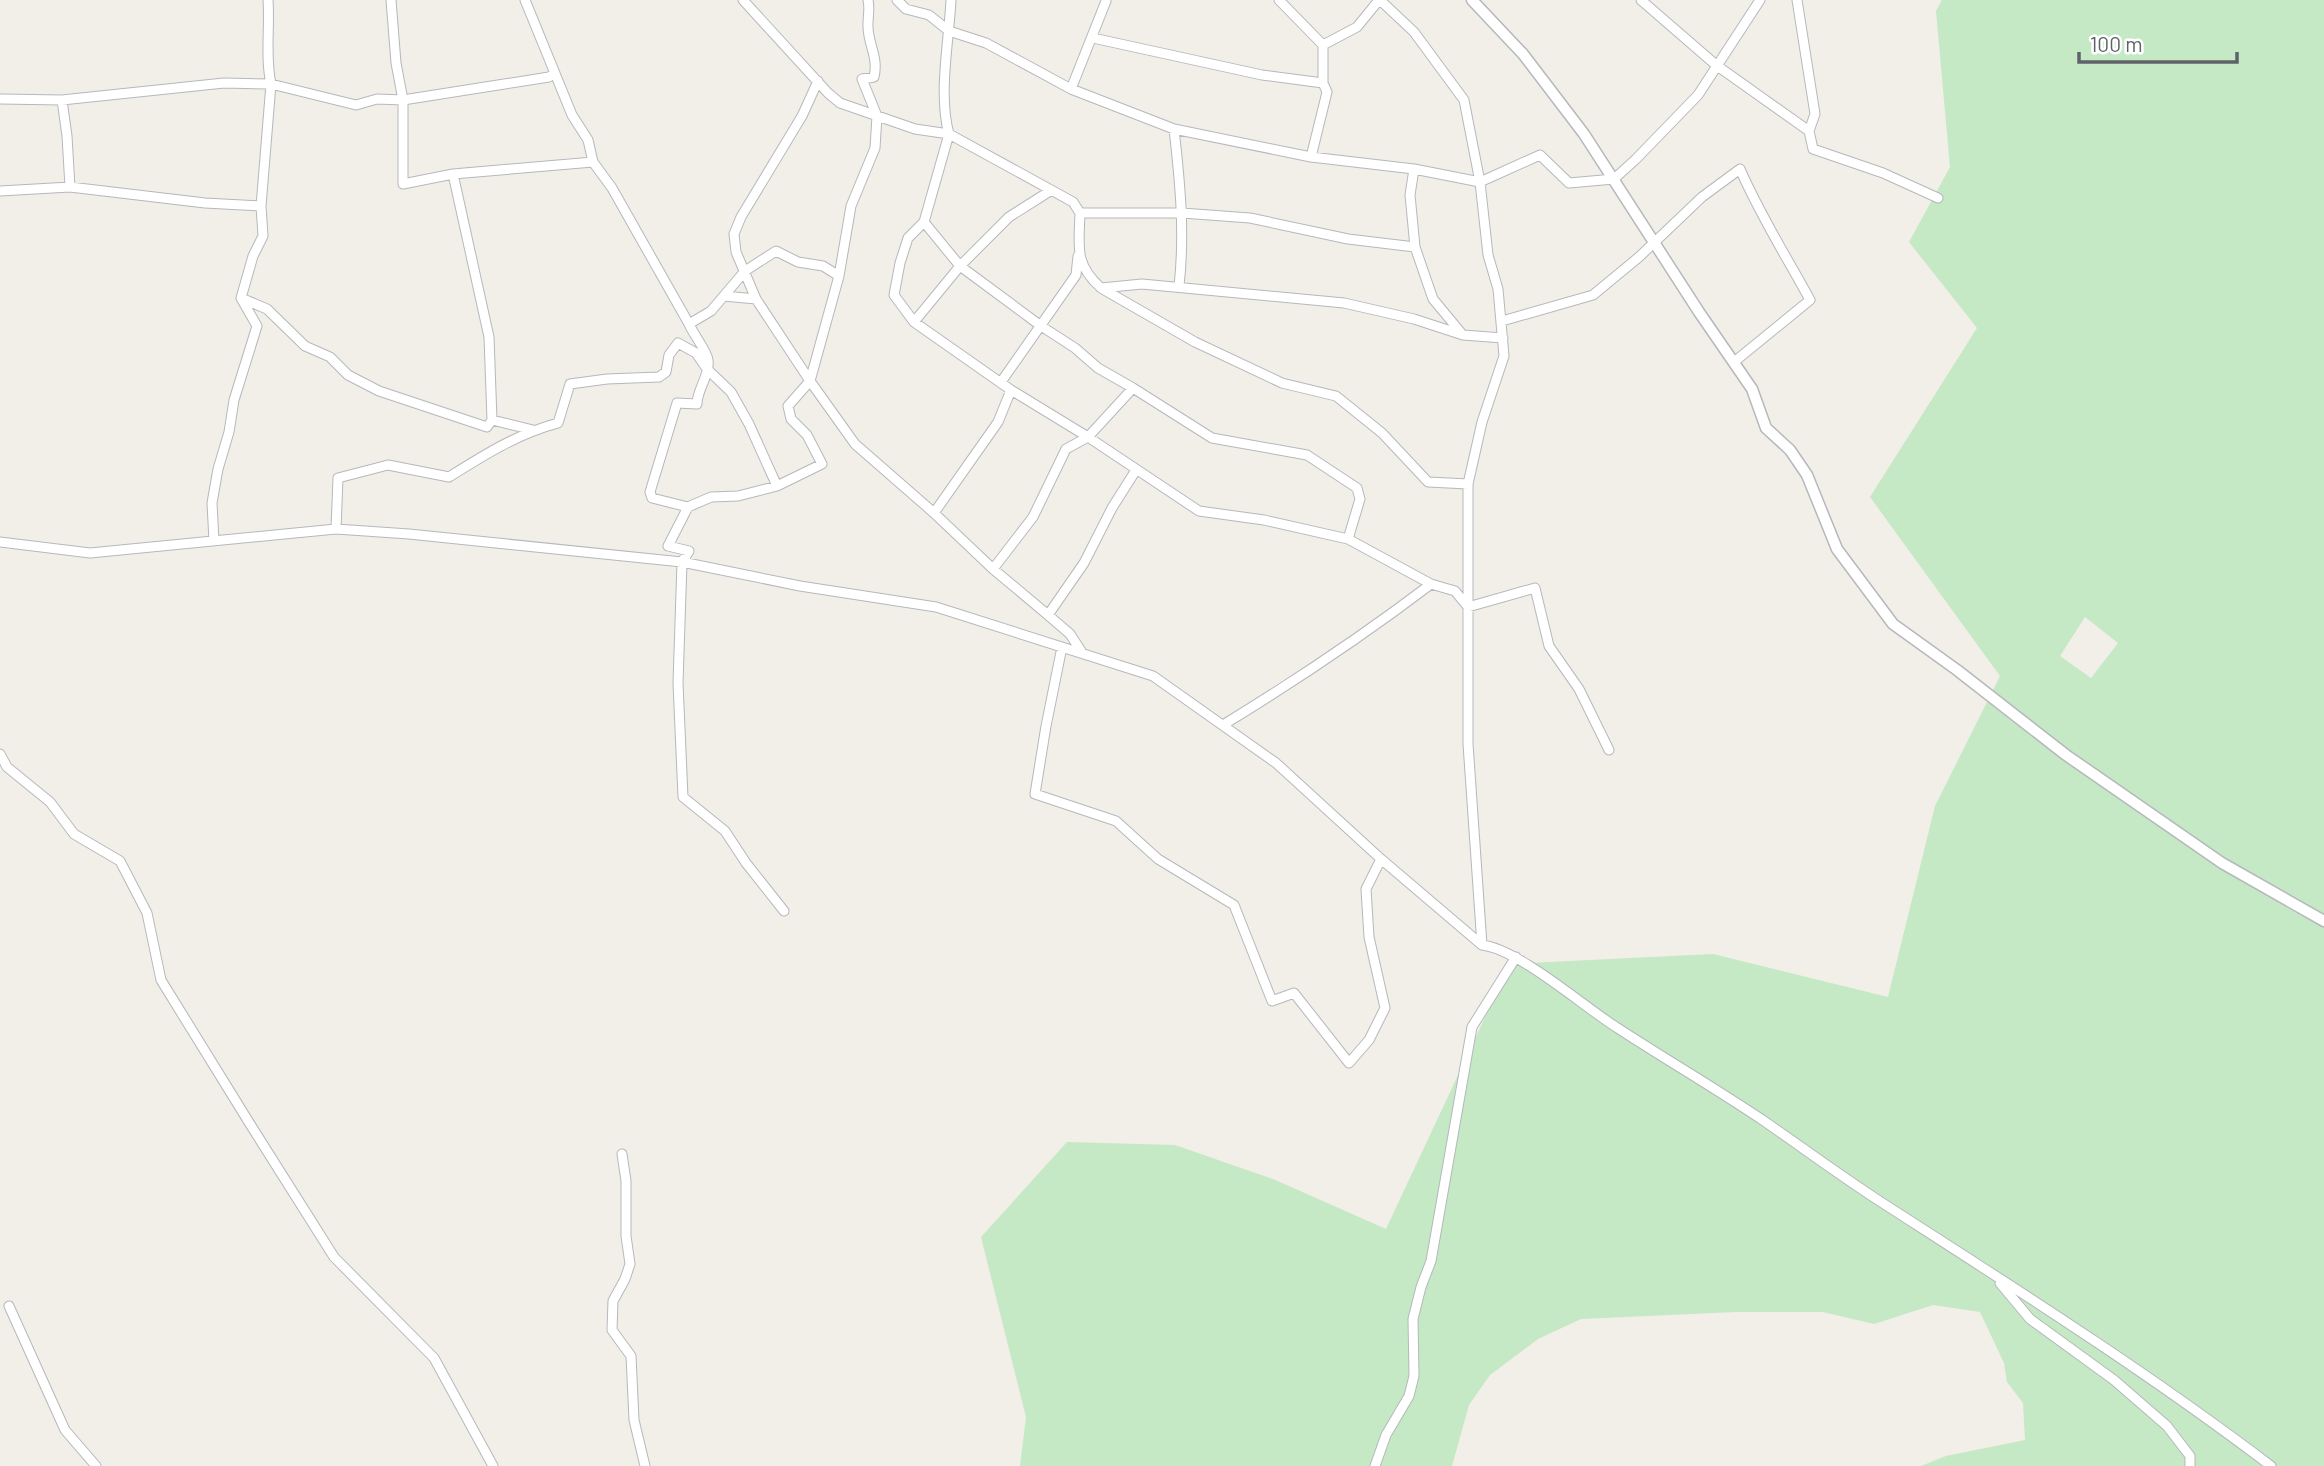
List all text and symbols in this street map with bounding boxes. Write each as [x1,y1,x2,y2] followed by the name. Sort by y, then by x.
[2079,21,2236,65] scale bar
[2090,31,2143,56] text: 100 m

